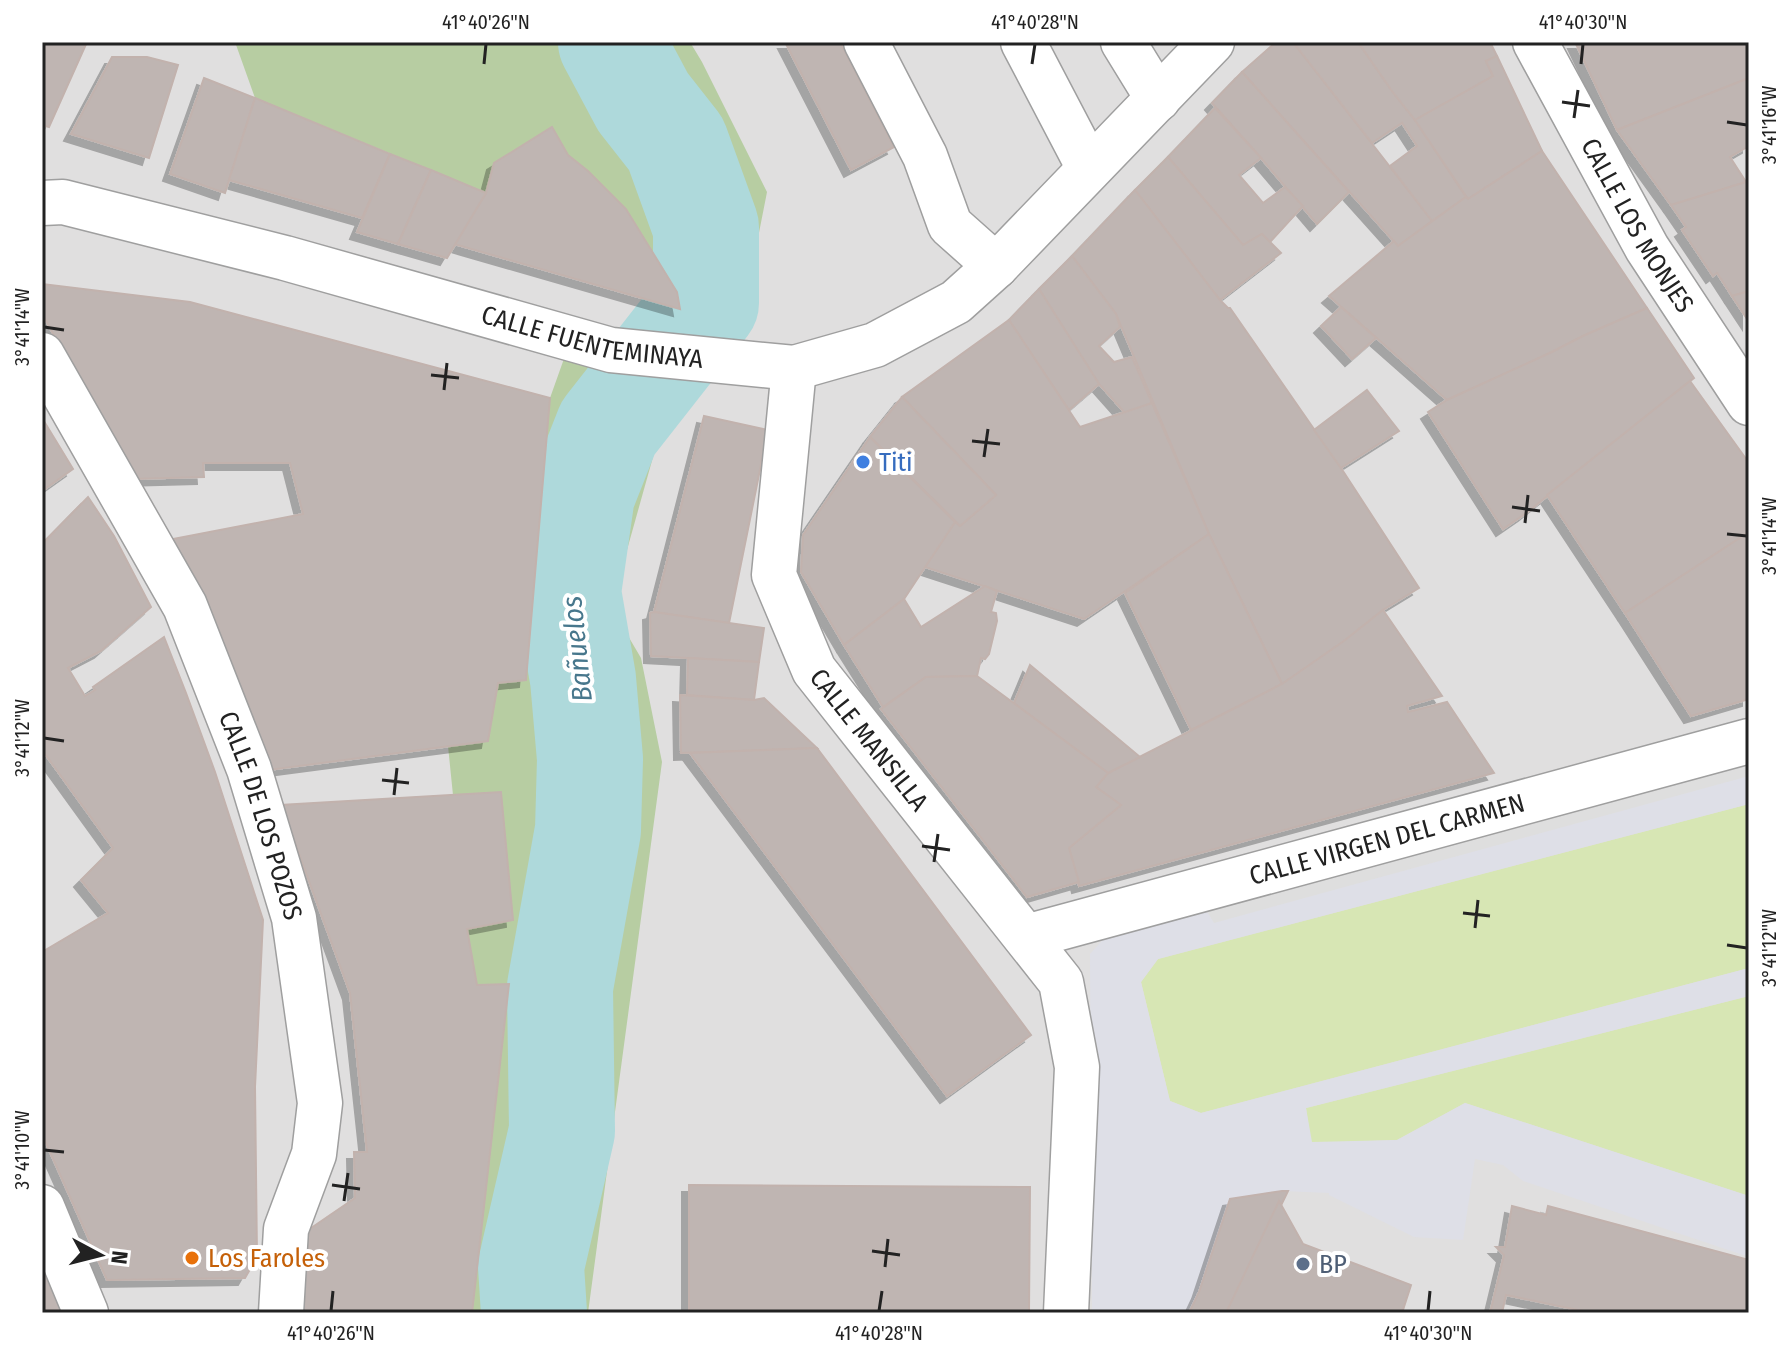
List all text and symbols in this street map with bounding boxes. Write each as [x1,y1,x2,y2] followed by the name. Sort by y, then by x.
[442,10,530,34] text: 41°40'26"N
[991,10,1079,34] text: 41°40'28"N
[1539,10,1627,34] text: 41°40'30"N
[1757,86,1781,164] text: 3°41'16"W
[1575,133,1700,318] street label: CALLE LOS MONJES
[10,288,34,366] text: 3°41'14"W
[478,299,705,374] street label: CALLE FUENTEMINAYA
[879,447,913,478] place label: Titi
[854,453,872,471] marker: Titi
[1757,497,1781,575] text: 3°41'14"W
[555,594,599,703] water label: Bañuelos
[803,662,935,817] street label: CALLE MANSILLA
[10,699,34,777] text: 3°41'12"W
[212,707,309,924] street label: CALLE DE LOS POZOS
[1246,787,1528,891] street label: CALLE VIRGEN DEL CARMEN
[1757,909,1781,987] text: 3°41'12"W
[10,1110,34,1190] text: 3°41'10"W
[60,1215,140,1295] north arrow
[208,1243,325,1274] place label: Los Faroles
[105,1249,134,1266] text: N
[183,1249,201,1267] marker: Los Faroles
[1319,1249,1347,1280] place label: BP
[1294,1255,1312,1273] marker: BP
[287,1321,375,1345] text: 41°40'26"N
[835,1321,923,1345] text: 41°40'28"N
[1384,1321,1472,1345] text: 41°40'30"N

